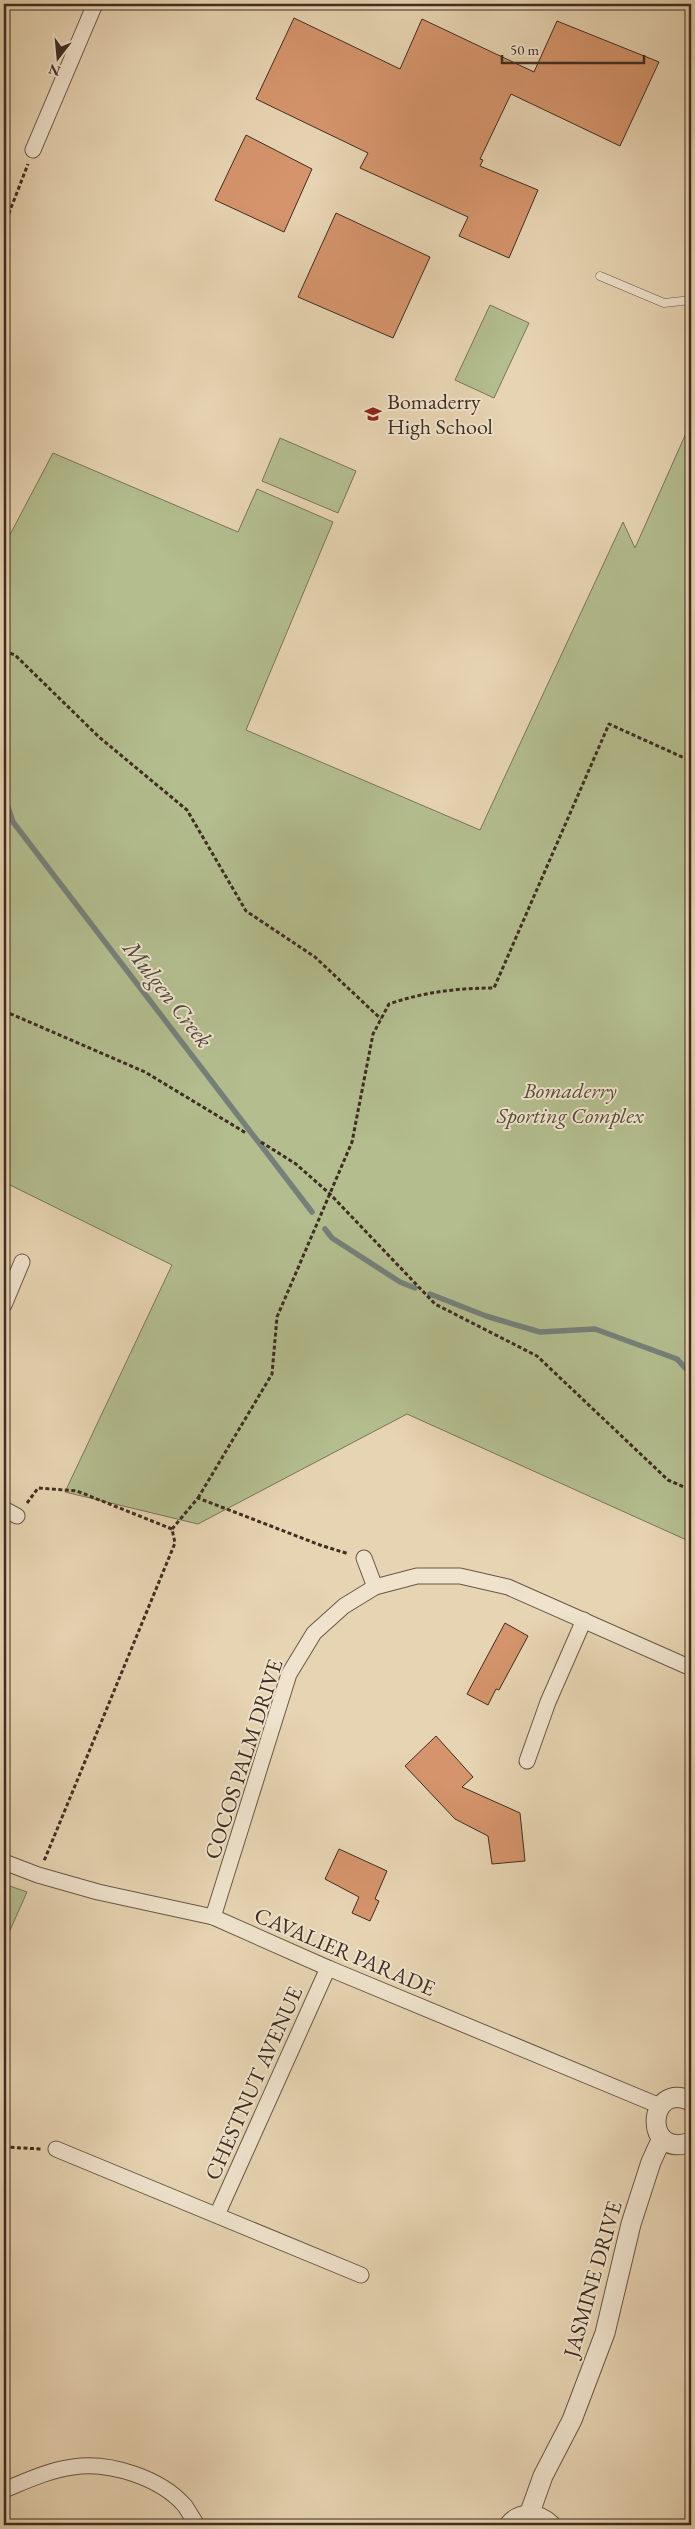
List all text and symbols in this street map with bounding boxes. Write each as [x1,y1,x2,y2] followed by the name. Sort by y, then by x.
[32,32,82,82] north arrow
[502,32,645,64] scale bar
[510,40,539,59] text: 50 m
[46,60,62,81] text: N
[387,387,493,441] place label: Bomaderry High School
[363,404,383,424] school or university icon: Bomaderry High School
[115,932,220,1054] water label: Mulgen Creek
[496,1076,645,1130] park label: Bomaderry Sporting Complex
[197,1655,290,1863] street label: COCOS PALM DRIVE
[250,1900,440,2003] street label: CAVALIER PARADE
[198,1982,309,2185] street label: CHESTNUT AVENUE
[556,2198,629,2363] street label: JASMINE DRIVE

